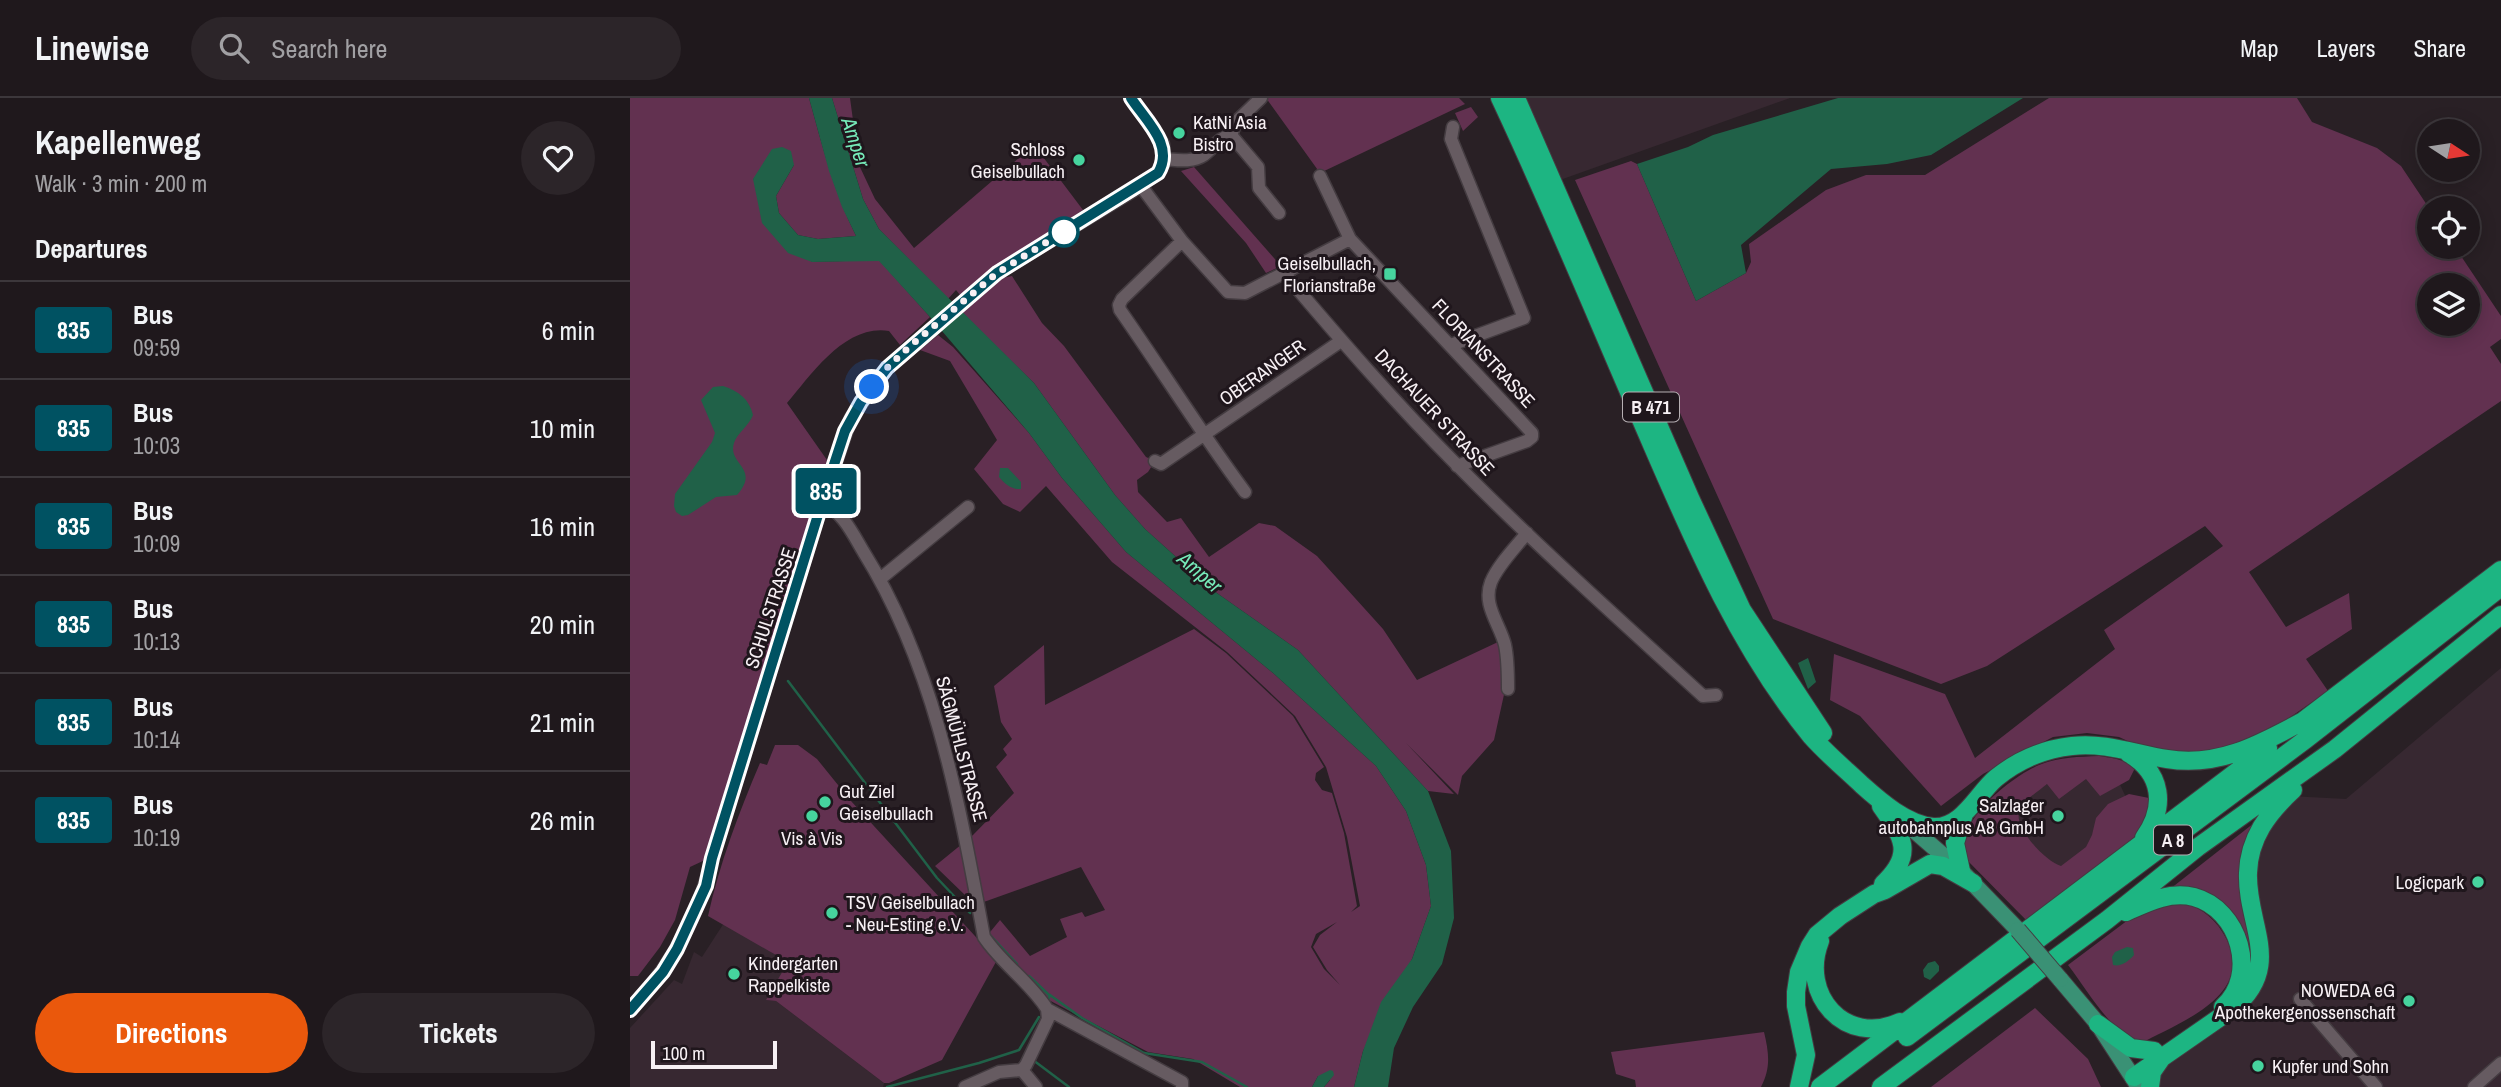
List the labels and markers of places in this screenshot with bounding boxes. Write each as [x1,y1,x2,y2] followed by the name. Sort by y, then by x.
[1193,109,1267,157] place label: KatNi Asia Bistro
[1171,125,1187,141] marker: KatNi Asia Bistro
[971,136,1065,184] place label: Schloss Geiselbullach
[1071,152,1087,168] marker: Schloss Geiselbullach
[1049,217,1079,247] unlabelled marker
[1277,250,1376,298] place label: Geiselbullach, Florianstraße
[1382,266,1398,282] marker: Geiselbullach, Florianstraße
[839,778,933,826] place label: Gut Ziel Geiselbullach
[1879,792,2045,840] place label: Salzlager autobahnplus A8 GmbH
[817,794,833,810] marker: Gut Ziel Geiselbullach
[804,808,820,824] marker: Vis à Vis
[2050,808,2066,824] marker: Salzlager autobahnplus A8 GmbH
[781,825,843,851] place label: Vis à Vis
[2396,869,2464,895] place label: Logicpark
[2470,874,2486,890] marker: Logicpark
[846,889,975,937] place label: TSV Geiselbullach - Neu-Esting e.V.
[824,905,840,921] marker: TSV Geiselbullach - Neu-Esting e.V.
[748,950,838,998] place label: Kindergarten Rappelkiste
[726,966,742,982] marker: Kindergarten Rappelkiste
[2214,977,2396,1025] place label: NOWEDA eG Apothekergenossenschaft
[2401,993,2417,1009] marker: NOWEDA eG Apothekergenossenschaft
[2272,1053,2389,1079] place label: Kupfer und Sohn
[2250,1058,2266,1074] marker: Kupfer und Sohn

